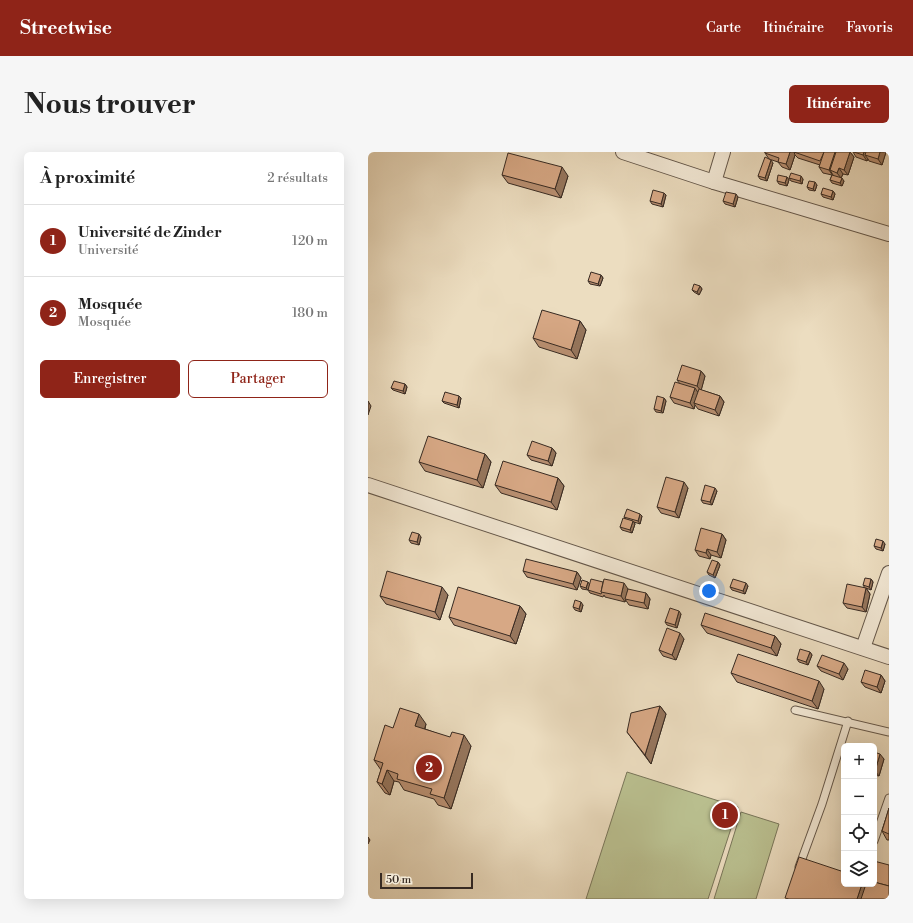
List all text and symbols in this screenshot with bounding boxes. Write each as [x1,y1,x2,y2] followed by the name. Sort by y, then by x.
[20,16,112,40] text: Streetwise
[706,19,741,37] text: Carte
[763,19,824,37] text: Itinéraire
[846,19,893,37] text: Favoris
[789,85,889,123] button: Itinéraire
[24,87,196,122] text: Nous trouver
[40,167,135,189] text: À proximité
[267,170,328,186] text: 2 résultats
[78,223,222,242] text: Université de Zinder
[50,233,56,249] text: 1
[292,233,328,249] text: 120 m
[78,242,139,258] text: Université
[78,295,142,314] text: Mosquée
[49,305,57,321] text: 2
[292,305,328,321] text: 180 m
[78,314,131,330] text: Mosquée
[40,360,180,398] button: Enregistrer
[188,360,328,398] button: Partager
[699,581,719,601] your location
[841,743,877,887] map controls
[841,743,877,779] button: +
[416,753,442,783] pin: 2
[841,779,877,815] button: −
[712,800,738,830] pin: 1
[841,815,877,851] button: locate
[841,851,877,887] button: layers
[380,871,473,890] scale bar
[386,873,411,887] text: 50 m

